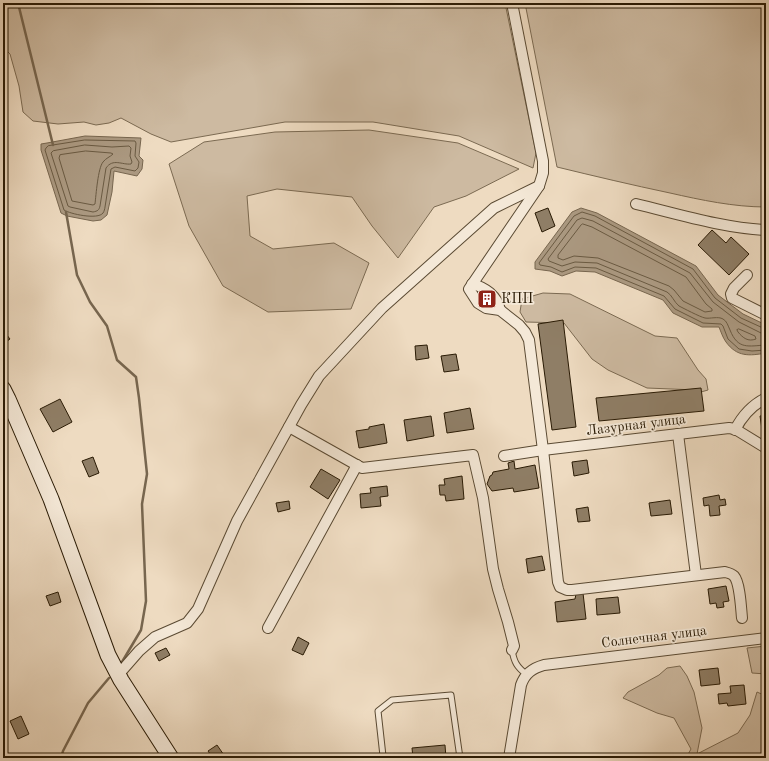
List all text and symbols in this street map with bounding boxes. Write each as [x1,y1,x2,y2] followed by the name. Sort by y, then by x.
[476,288,498,310] building icon: КПП
[501,292,533,306] place label: КПП
[585,412,687,438] street label: Лазурная улица
[600,624,708,650] street label: Солнечная улица

